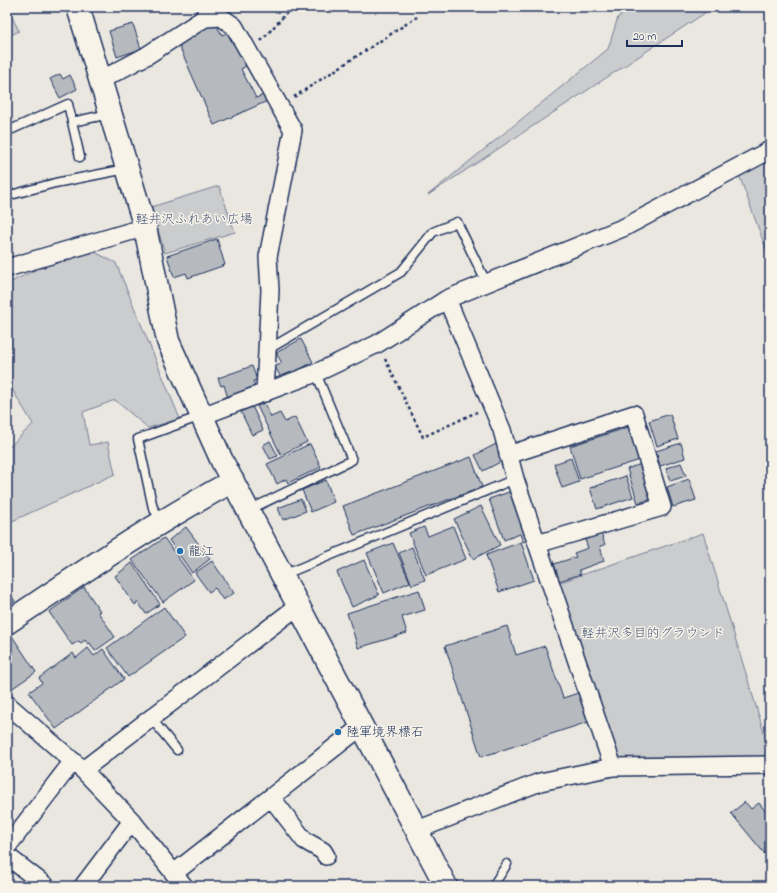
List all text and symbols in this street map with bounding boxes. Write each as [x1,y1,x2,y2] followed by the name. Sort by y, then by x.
[627,22,682,48] scale bar
[633,28,656,46] text: 20 m
[135,210,253,229] park label: 軽井沢ふれあい広場
[188,542,214,561] place label: 龍江
[175,546,185,556] marker: 龍江
[581,624,725,643] park label: 軽井沢多目的グラウンド
[346,723,424,742] place label: 陸軍境界標石
[333,727,343,737] marker: 陸軍境界標石

